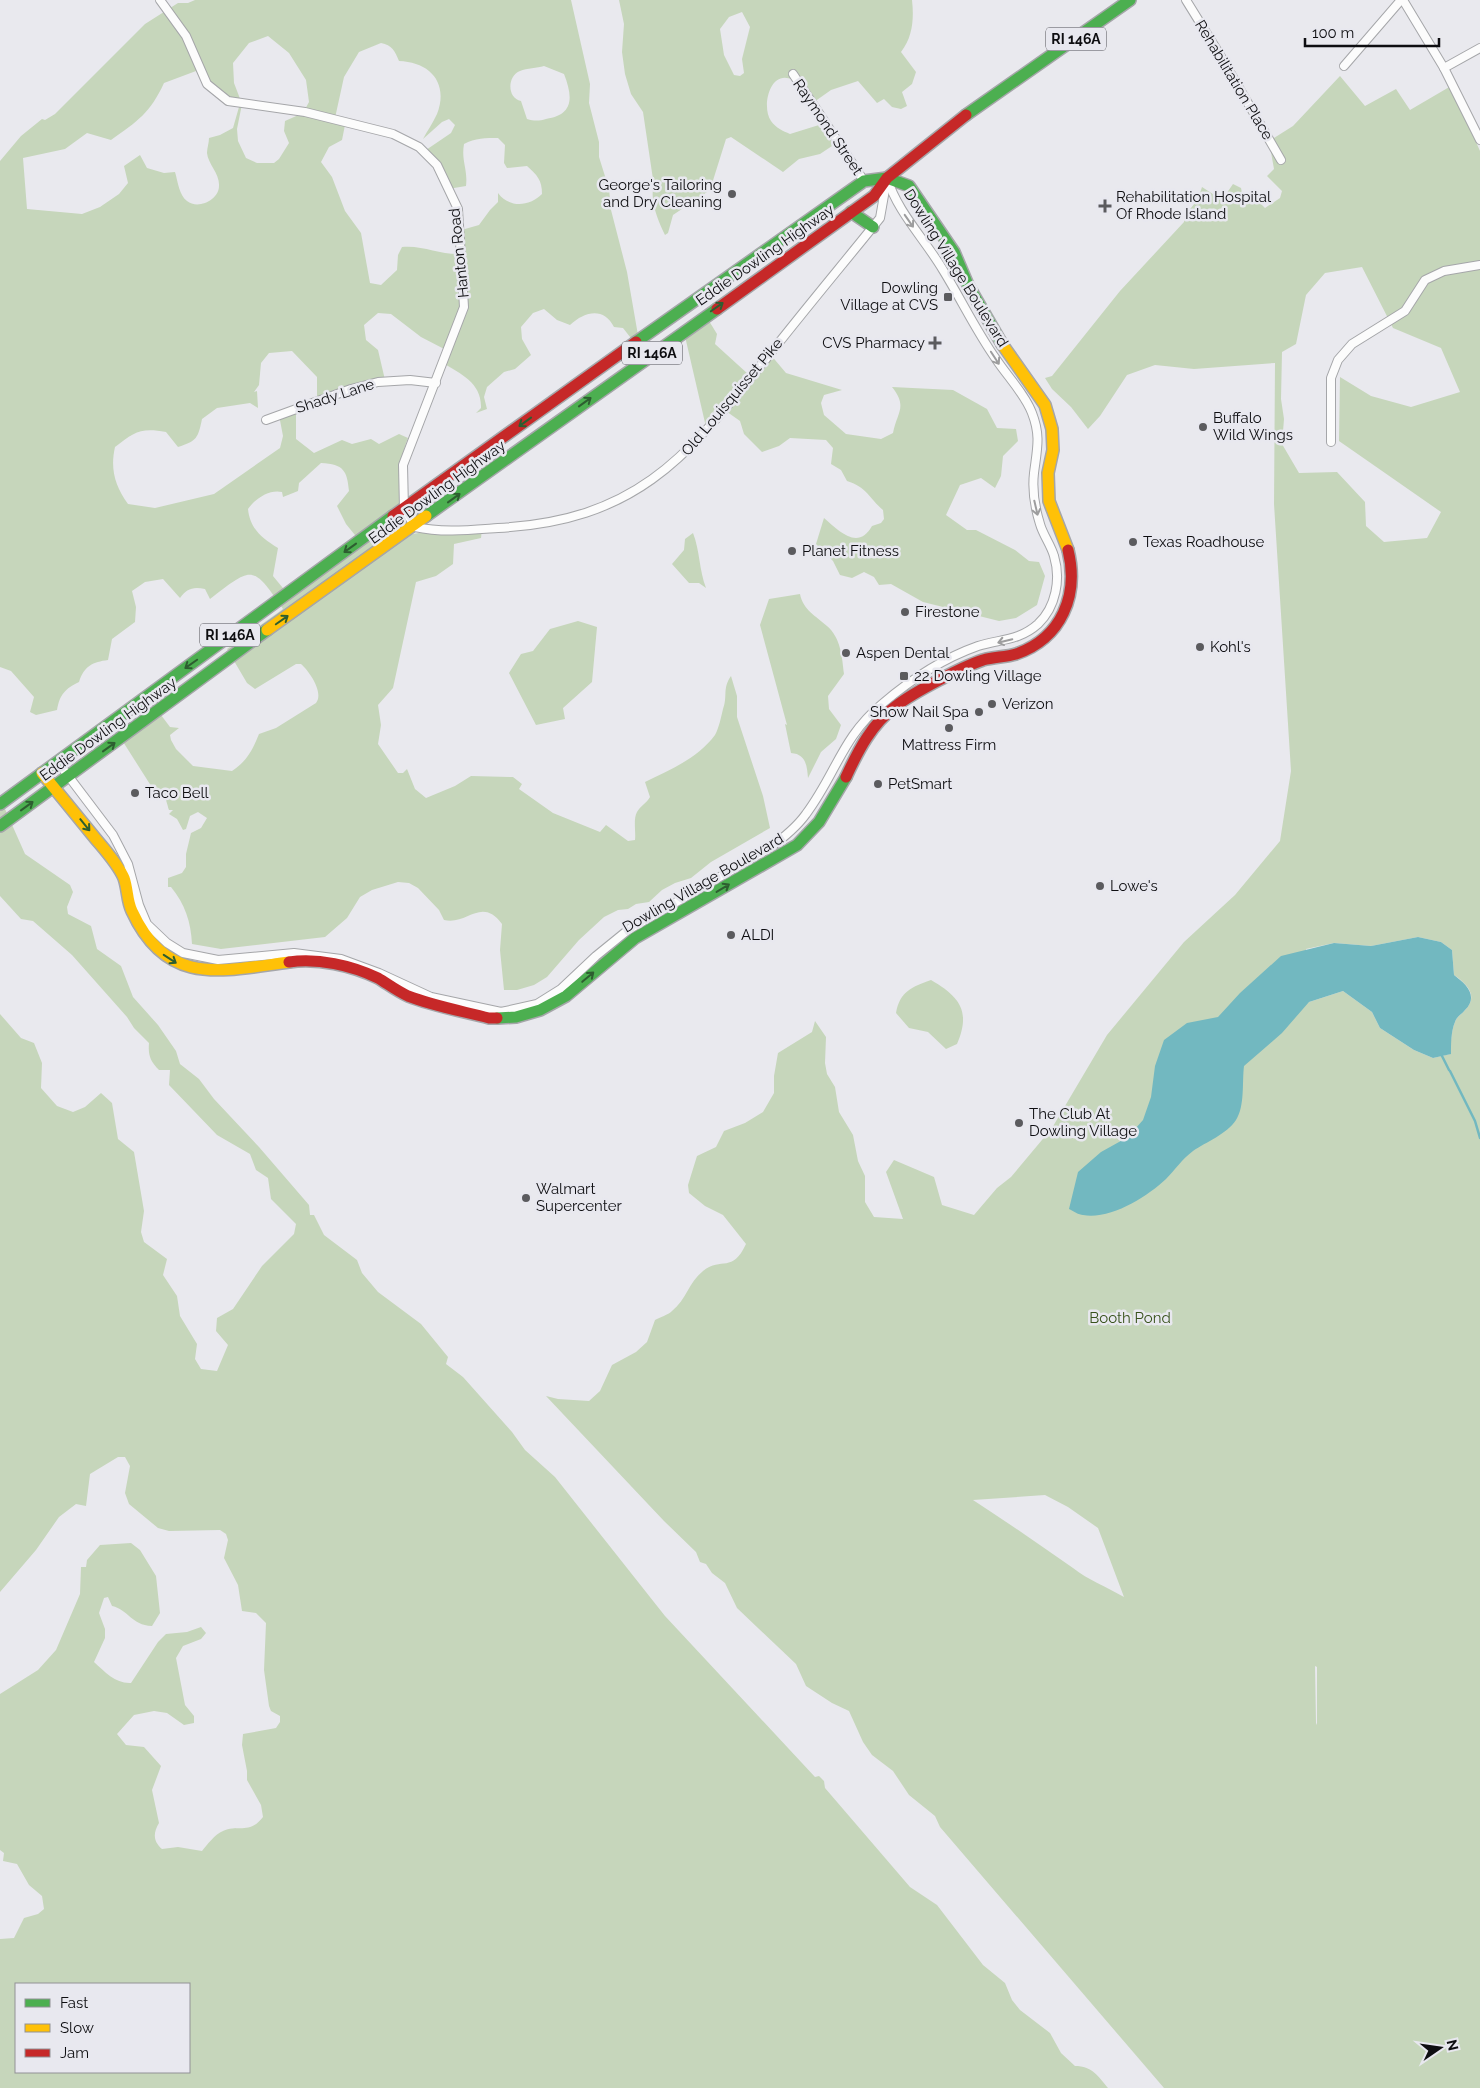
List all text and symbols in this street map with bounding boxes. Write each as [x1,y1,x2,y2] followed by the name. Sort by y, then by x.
[1305,15,1439,47] scale bar
[1191,17,1277,143] street label: Rehabilitation Place
[1312,24,1354,42] text: 100 m
[1046,28,1106,50] road number: RI 146A
[789,76,867,178] street label: Raymond Street
[599,176,722,211] place label: George's Tailoring and Dry Cleaning
[900,186,1012,350] street label: Dowling Village Boulevard
[726,188,738,200] marker: George's Tailoring and Dry Cleaning
[1116,188,1272,223] place label: Rehabilitation Hospital Of Rhode Island
[1098,199,1112,213] marker: Rehabilitation Hospital Of Rhode Island
[692,200,838,310] street label: Eddie Dowling Highway
[445,207,473,299] street label: Hanton Road
[904,214,914,228] one-way arrow
[840,279,938,314] place label: Dowling Village at CVS
[942,291,954,303] marker: Dowling Village at CVS
[710,302,724,312] one-way arrow
[678,334,787,459] street label: Old Louisquisset Pike
[822,334,925,352] place label: CVS Pharmacy
[929,337,941,349] marker: CVS Pharmacy
[622,342,682,364] road number: RI 146A
[990,351,1000,365] one-way arrow
[294,375,377,417] street label: Shady Lane
[578,397,592,407] one-way arrow
[1213,409,1293,444] place label: Buffalo Wild Wings
[518,417,532,427] one-way arrow
[1197,421,1209,433] marker: Buffalo Wild Wings
[365,436,509,548] street label: Eddie Dowling Highway
[447,492,460,503] one-way arrow
[1032,499,1041,515] one-way arrow
[1143,533,1265,551] place label: Texas Roadhouse
[1127,536,1139,548] marker: Texas Roadhouse
[802,542,899,560] place label: Planet Fitness
[343,543,357,553] one-way arrow
[786,545,798,557] marker: Planet Fitness
[915,603,980,621] place label: Firestone
[899,606,911,618] marker: Firestone
[275,615,289,625] one-way arrow
[200,624,260,646] road number: RI 146A
[997,637,1013,646] one-way arrow
[1210,638,1251,656] place label: Kohl's
[1194,641,1206,653] marker: Kohl's
[856,644,950,662] place label: Aspen Dental
[840,647,852,659] marker: Aspen Dental
[184,659,198,669] one-way arrow
[914,667,1042,685] place label: 22 Dowling Village
[898,670,910,682] marker: 22 Dowling Village
[36,673,180,785] street label: Eddie Dowling Highway
[1002,695,1053,713] place label: Verizon
[986,698,998,710] marker: Verizon
[870,703,969,721] place label: Show Nail Spa
[973,706,985,718] marker: Show Nail Spa
[943,722,955,734] marker: Mattress Firm
[902,736,996,754] place label: Mattress Firm
[102,742,115,753] one-way arrow
[888,775,952,793] place label: PetSmart
[872,778,884,790] marker: PetSmart
[145,784,210,802] place label: Taco Bell
[129,787,141,799] marker: Taco Bell
[20,801,34,811] one-way arrow
[79,818,90,831] one-way arrow
[619,830,787,936] street label: Dowling Village Boulevard
[1110,877,1158,895] place label: Lowe's
[1094,880,1106,892] marker: Lowe's
[716,883,730,893] one-way arrow
[741,926,774,944] place label: ALDI
[725,929,737,941] marker: ALDI
[163,954,177,964] one-way arrow
[581,972,594,983] one-way arrow
[1029,1105,1137,1140] place label: The Club At Dowling Village
[1013,1117,1025,1129] marker: The Club At Dowling Village
[536,1180,622,1215] place label: Walmart Supercenter
[520,1192,532,1204] marker: Walmart Supercenter
[1089,1309,1171,1327] park label: Booth Pond
[15,1983,190,2073] legend
[60,1994,88,2012] text: Fast
[60,2019,94,2037] text: Slow
[1415,2023,1465,2073] north arrow
[1444,2038,1462,2052] text: N
[60,2044,89,2062] text: Jam

